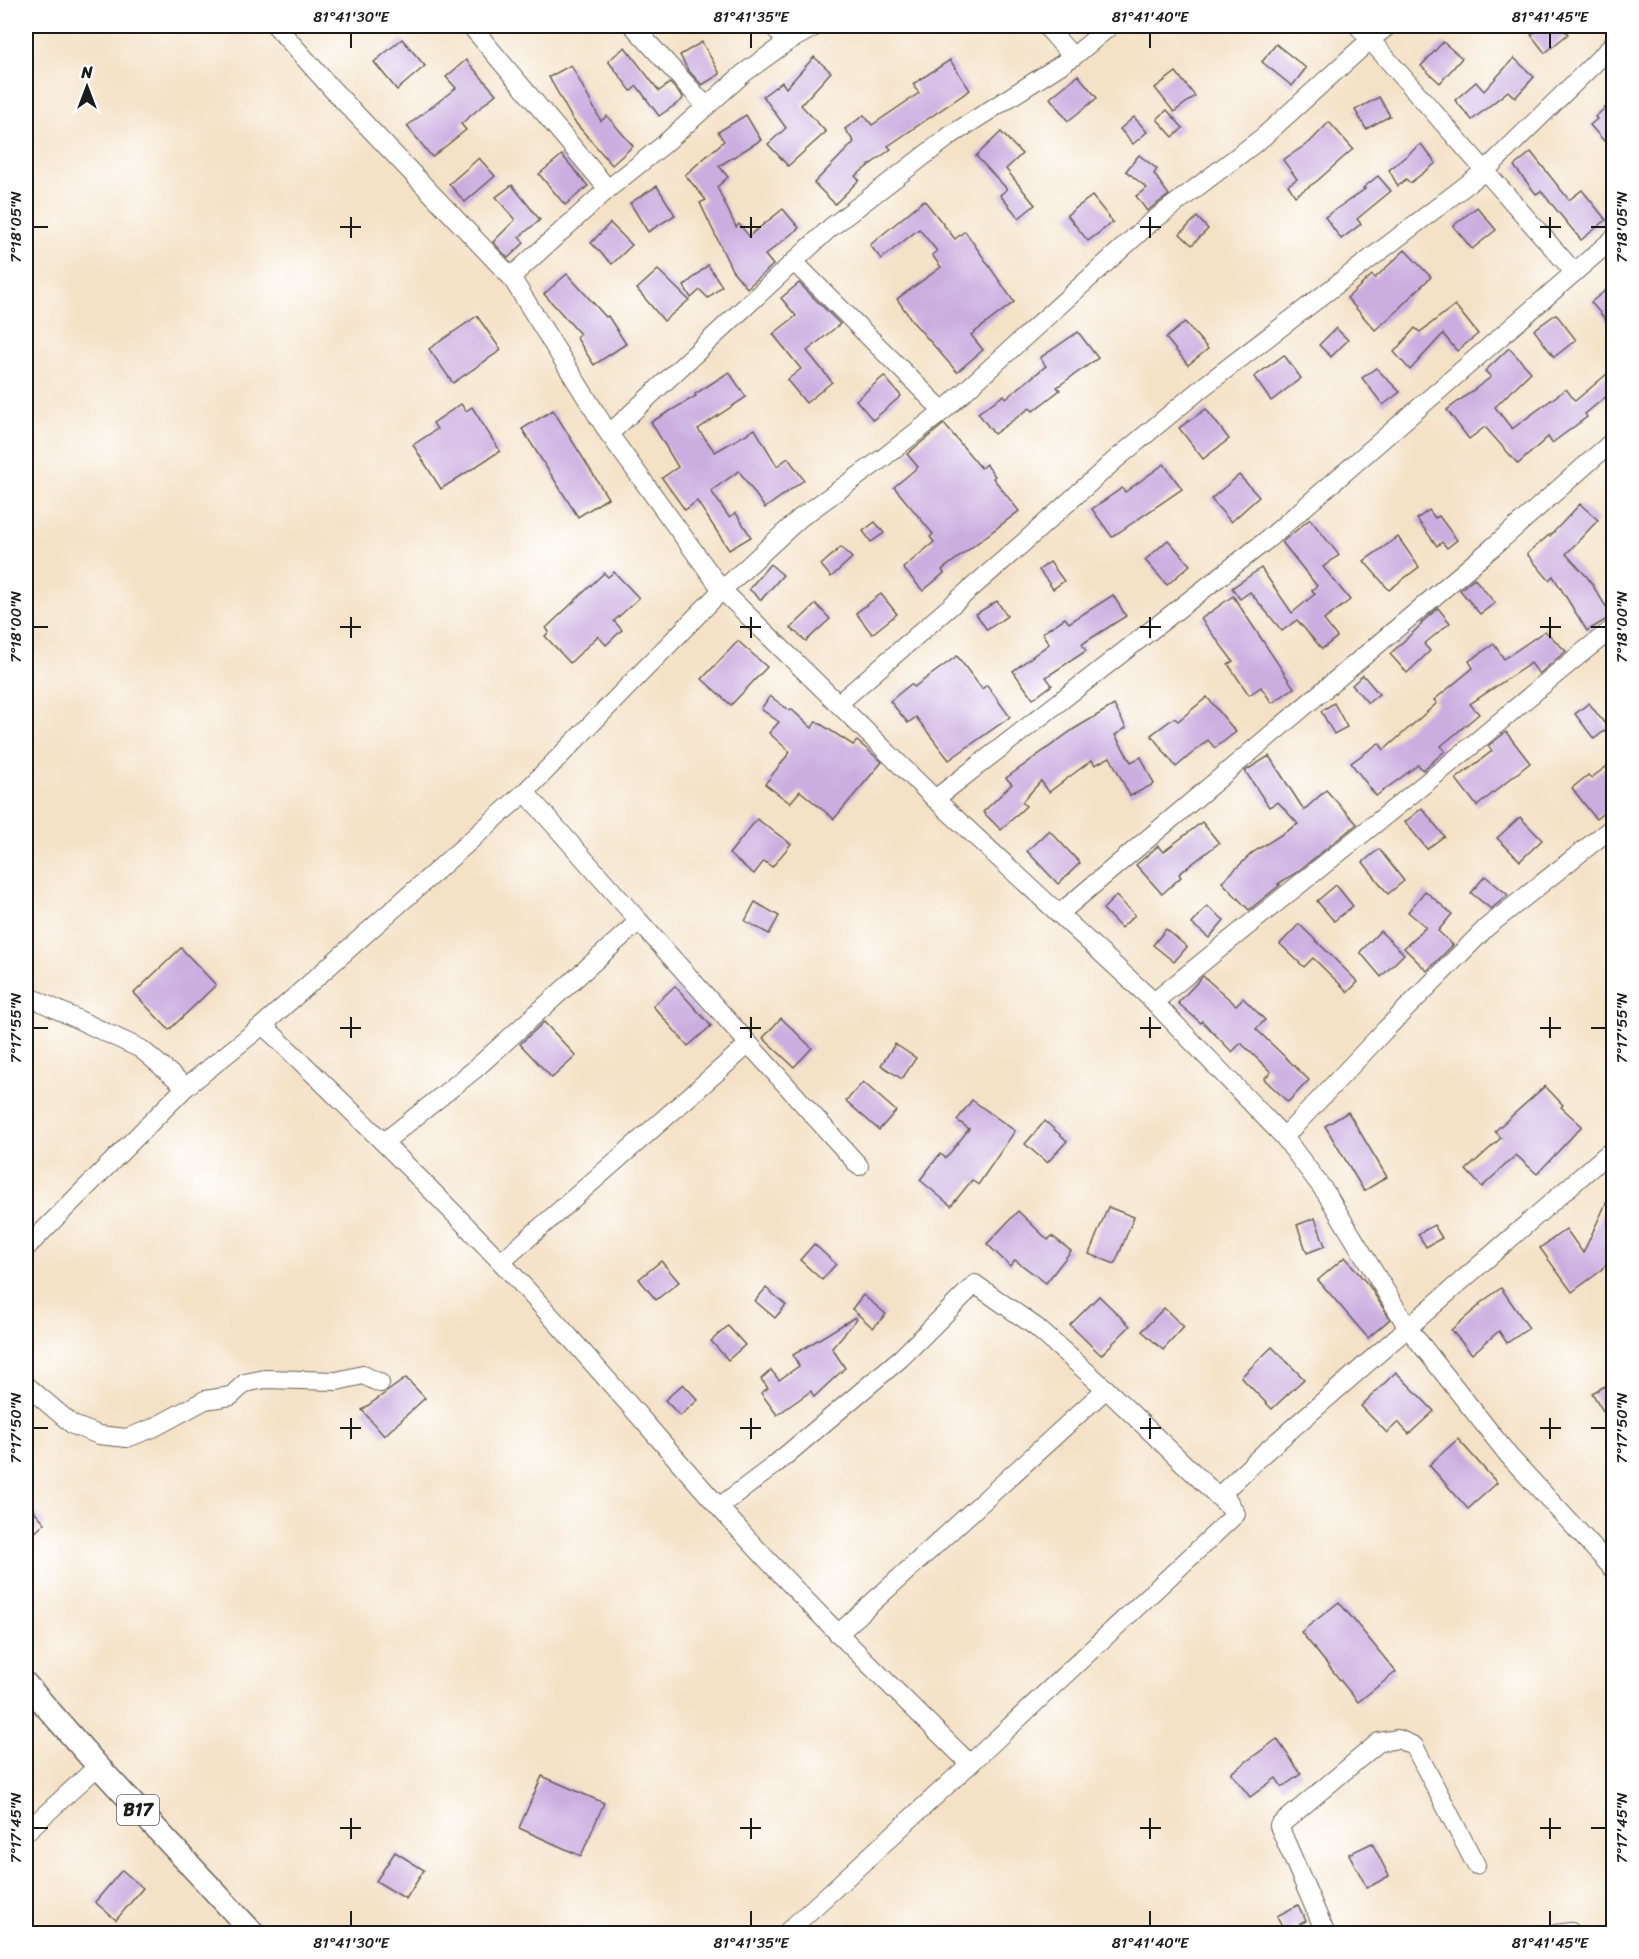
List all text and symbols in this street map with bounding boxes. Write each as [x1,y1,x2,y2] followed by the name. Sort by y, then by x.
[313,4,390,30] text: 81°41'30"E
[713,4,790,30] text: 81°41'35"E
[1112,4,1190,30] text: 81°41'40"E
[1512,4,1590,30] text: 81°41'45"E
[57,57,117,117] north arrow
[80,58,93,87] text: N
[3,191,29,263] text: 7°18'05"N
[1609,191,1635,263] text: 7°18'05"N
[3,591,29,663] text: 7°18'00"N
[1609,591,1635,663] text: 7°18'00"N
[3,992,29,1063] text: 7°17'55"N
[1609,992,1635,1063] text: 7°17'55"N
[3,1392,29,1463] text: 7°17'50"N
[1609,1392,1635,1463] text: 7°17'50"N
[3,1792,29,1863] text: 7°17'45"N
[1609,1792,1635,1863] text: 7°17'45"N
[117,1795,159,1825] road number: B17
[313,1930,390,1956] text: 81°41'30"E
[713,1930,790,1956] text: 81°41'35"E
[1112,1930,1190,1956] text: 81°41'40"E
[1512,1930,1590,1956] text: 81°41'45"E

